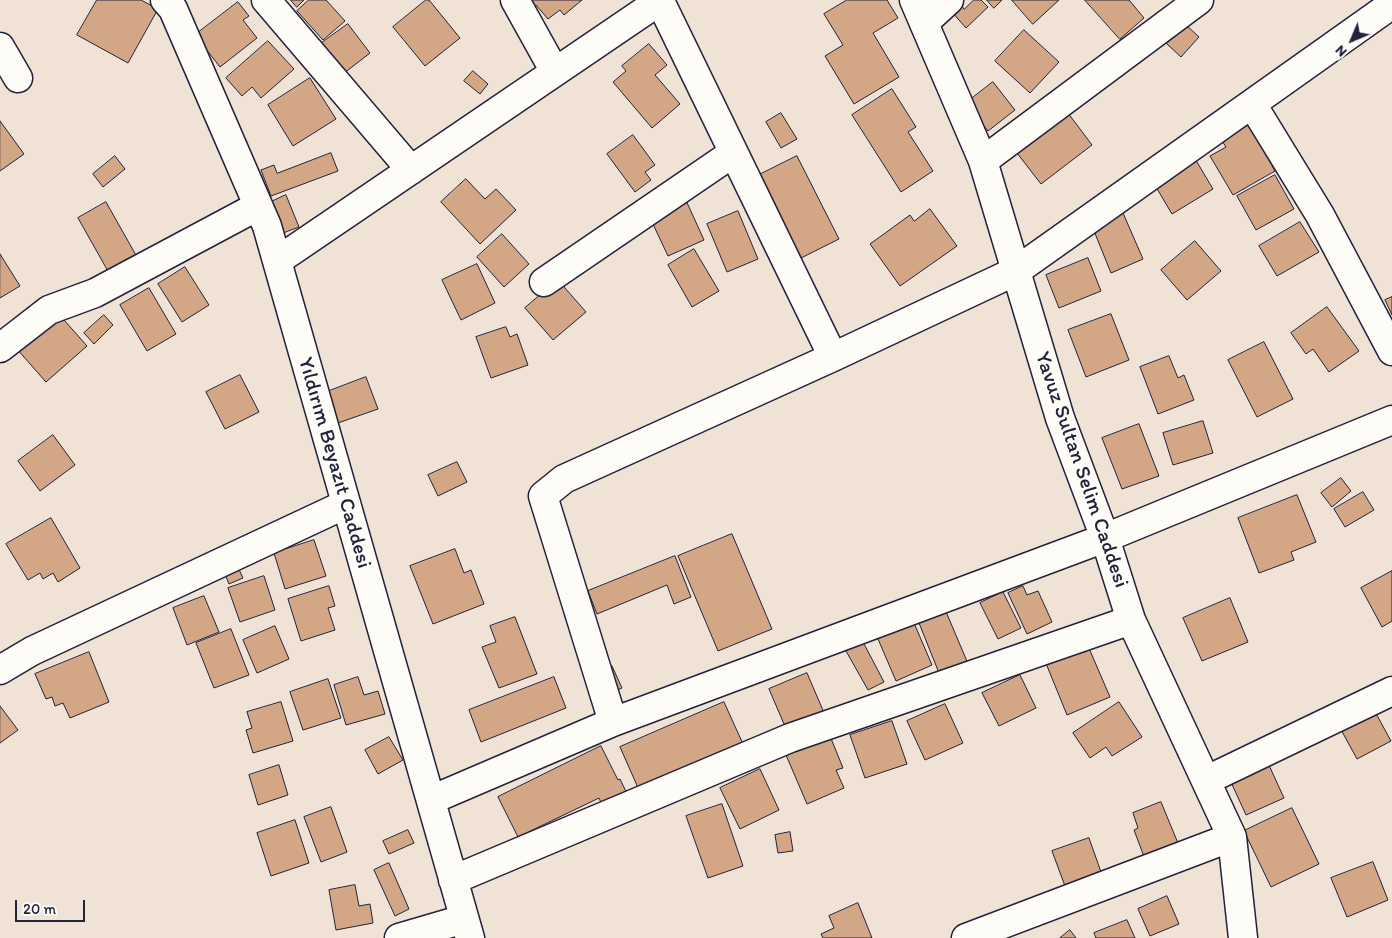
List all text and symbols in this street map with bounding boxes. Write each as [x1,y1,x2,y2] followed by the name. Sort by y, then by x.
[1327,15,1377,65] north arrow
[1332,42,1350,60] text: N
[1029,349,1133,591] street label: Yavuz Sultan Selim Caddesi
[292,354,376,572] street label: Yıldırım Beyazıt Caddesi
[18,890,88,922] scale bar
[23,900,56,918] text: 20 m

